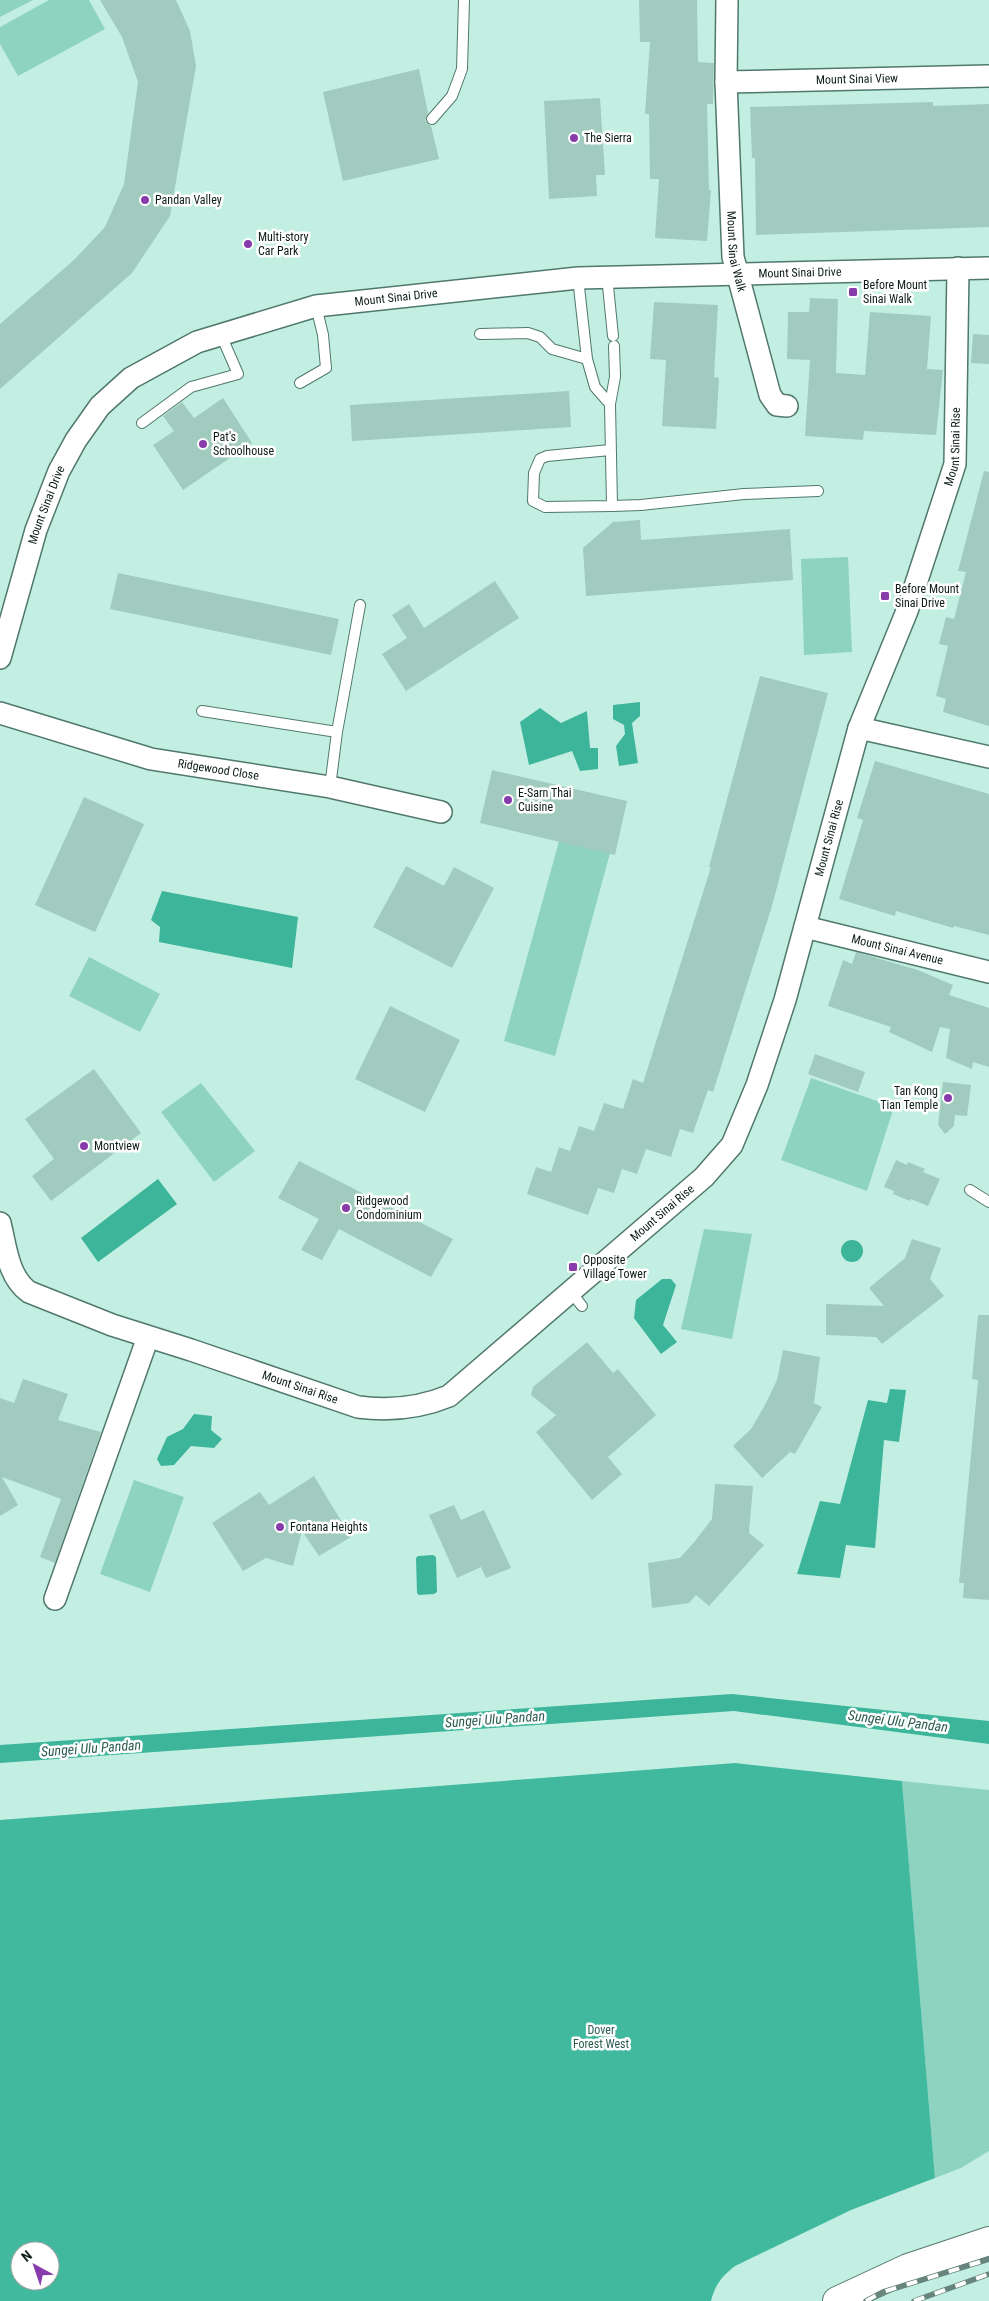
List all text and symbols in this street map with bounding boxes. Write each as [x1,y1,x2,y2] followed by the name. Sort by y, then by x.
[816,71,898,87] street label: Mount Sinai View
[584,131,632,145] place label: The Sierra
[568,132,580,144] marker: The Sierra
[155,193,222,207] place label: Pandan Valley
[139,194,151,206] marker: Pandan Valley
[724,211,749,294] street label: Mount Sinai Walk
[258,230,309,258] place label: Multi-story Car Park
[242,238,254,250] marker: Multi-story Car Park
[758,265,842,281] street label: Mount Sinai Drive
[863,278,928,306] place label: Before Mount Sinai Walk
[354,286,438,309] street label: Mount Sinai Drive
[847,286,859,298] marker: Before Mount Sinai Walk
[941,407,963,488] street label: Mount Sinai Rise
[213,430,274,458] place label: Pat's Schoolhouse
[197,438,209,450] marker: Pat's Schoolhouse
[25,463,68,546] street label: Mount Sinai Drive
[895,582,960,610] place label: Before Mount Sinai Drive
[879,590,891,602] marker: Before Mount Sinai Drive
[177,756,260,783] street label: Ridgewood Close
[518,786,571,814] place label: E-Sarn Thai Cuisine
[502,794,514,806] marker: E-Sarn Thai Cuisine
[812,797,846,878] street label: Mount Sinai Rise
[850,932,945,968] street label: Mount Sinai Avenue
[880,1084,938,1112] place label: Tan Kong Tian Temple
[942,1092,954,1104] marker: Tan Kong Tian Temple
[94,1139,140,1153] place label: Montview
[78,1140,90,1152] marker: Montview
[628,1181,697,1244] street label: Mount Sinai Rise
[356,1194,422,1222] place label: Ridgewood Condominium
[340,1202,352,1214] marker: Ridgewood Condominium
[583,1253,647,1281] place label: Opposite Village Tower
[567,1261,579,1273] marker: Opposite Village Tower
[260,1368,340,1407] street label: Mount Sinai Rise
[290,1520,368,1534] place label: Fontana Heights
[274,1521,286,1533] marker: Fontana Heights
[847,1707,949,1735] water label: Sungei Ulu Pandan
[444,1708,546,1730] water label: Sungei Ulu Pandan
[40,1737,142,1759] water label: Sungei Ulu Pandan
[573,2023,630,2051] park label: Dover Forest West
[10,2241,60,2291] north arrow
[18,2247,35,2265] text: N

